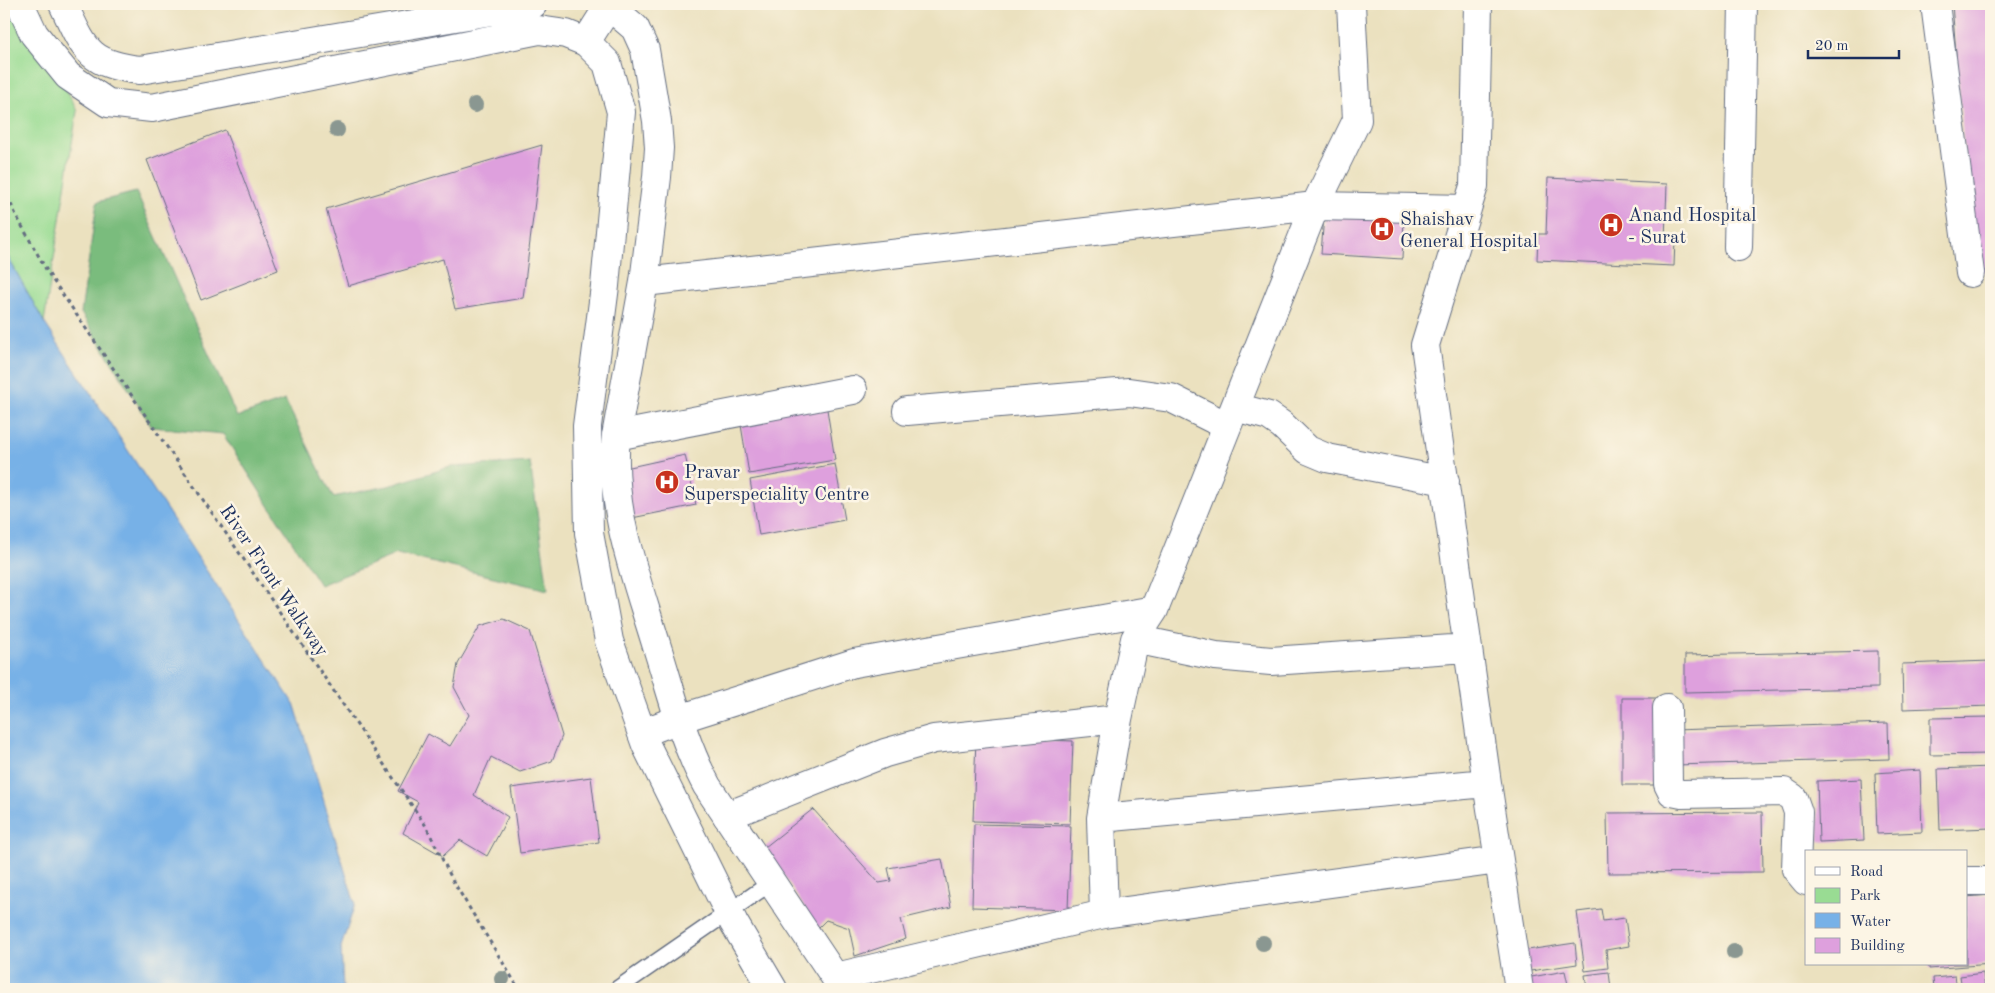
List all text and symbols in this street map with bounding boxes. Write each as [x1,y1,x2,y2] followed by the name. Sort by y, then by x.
[1808,28,1899,60] scale bar
[1815,39,1849,54] text: 20 m
[1628,207,1756,248] place label: Anand Hospital - Surat
[1400,211,1538,252] place label: Shaishav General Hospital
[1598,212,1624,238] hospital icon: Anand Hospital - Surat
[1369,216,1395,242] hospital icon: Shaishav General Hospital
[684,464,869,505] place label: Pravar Superspeciality Centre
[654,469,680,495] hospital icon: Pravar Superspeciality Centre
[215,502,331,661] street label: River Front Walkway
[1805,850,1968,966] legend
[1850,865,1884,880] text: Road
[1850,889,1881,904] text: Park
[1850,915,1891,930] text: Water
[1850,939,1905,954] text: Building

